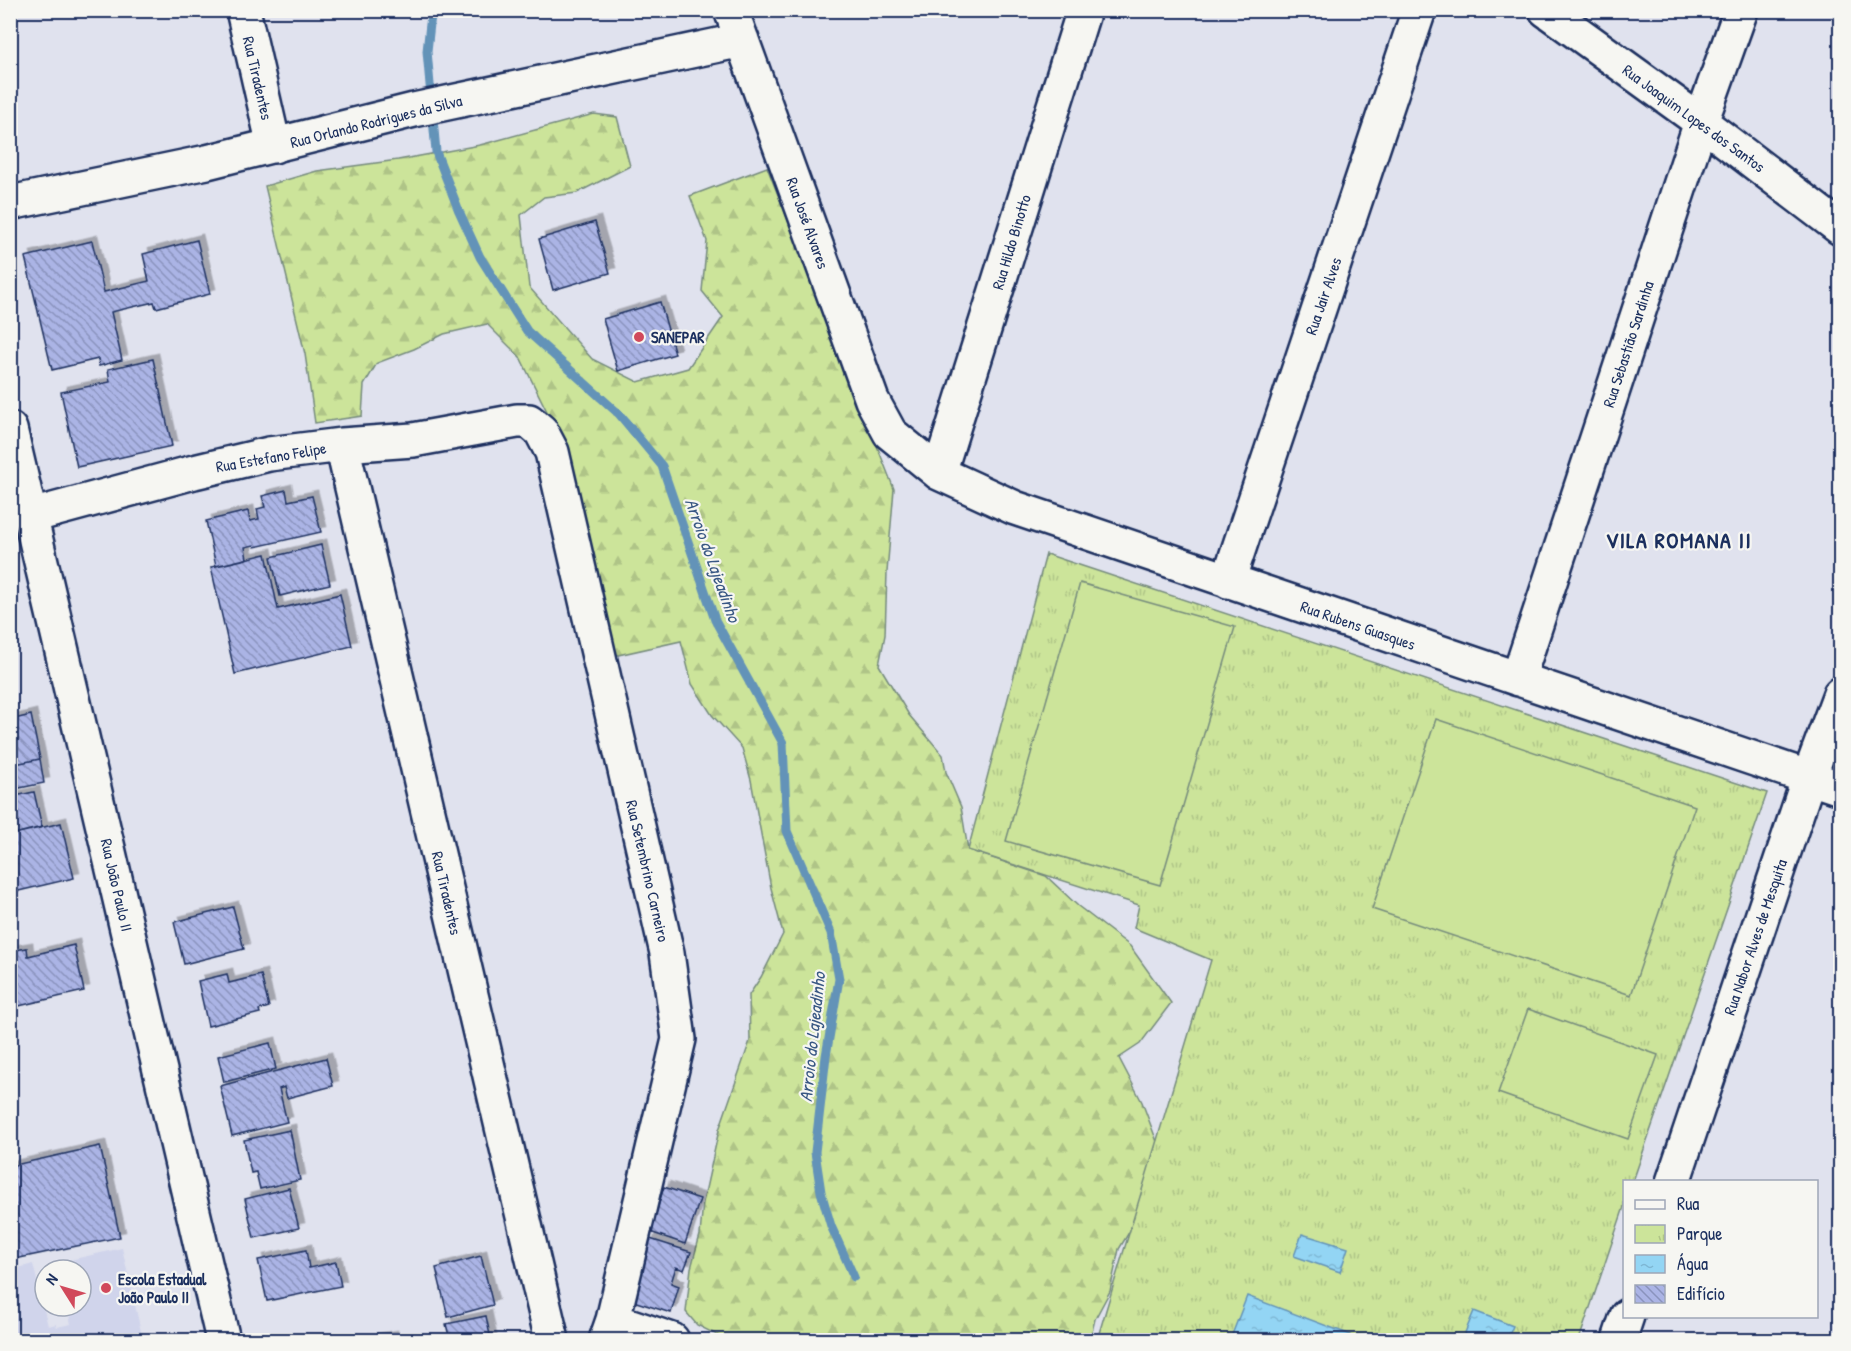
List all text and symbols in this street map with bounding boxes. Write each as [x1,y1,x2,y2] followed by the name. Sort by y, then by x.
[238,34,278,122] street label: Rua Tiradentes
[1618,59,1770,177] street label: Rua Joaquim Lopes dos Santos
[288,89,464,153] street label: Rua Orlando Rodrigues da Silva
[781,174,835,272] street label: Rua José Alvares
[986,191,1036,292] street label: Rua Hildo Binotto
[1300,254,1346,338] street label: Rua Jair Alves
[1597,278,1659,410] street label: Rua Sebastião Sardinha
[651,326,705,348] place label: SANEPAR
[632,330,646,344] marker: SANEPAR
[214,436,328,478] street label: Rua Estefano Felipe
[679,495,748,627] water label: Arroio do Lajeadinho
[1606,525,1752,555] district label: VILA ROMANA II
[1298,595,1418,655] street label: Rua Rubens Guasques
[621,798,675,945] street label: Rua Setembrino Carneiro
[96,836,138,934] street label: Rua João Paulo II
[427,849,467,937] street label: Rua Tiradentes
[1718,856,1792,1018] street label: Rua Nabor Alves de Mesquita
[793,969,831,1103] water label: Arroio do Lajeadinho
[1623,1180,1818,1318] legend
[1677,1191,1699,1216] text: Rua
[1677,1221,1722,1246] text: Parque
[1677,1251,1708,1276] text: Água
[33,1258,93,1318] north arrow
[118,1268,207,1308] place label: Escola Estadual João Paulo II
[40,1269,63,1289] text: N
[99,1281,113,1295] marker: Escola Estadual João Paulo II
[1677,1281,1725,1306] text: Edifício

